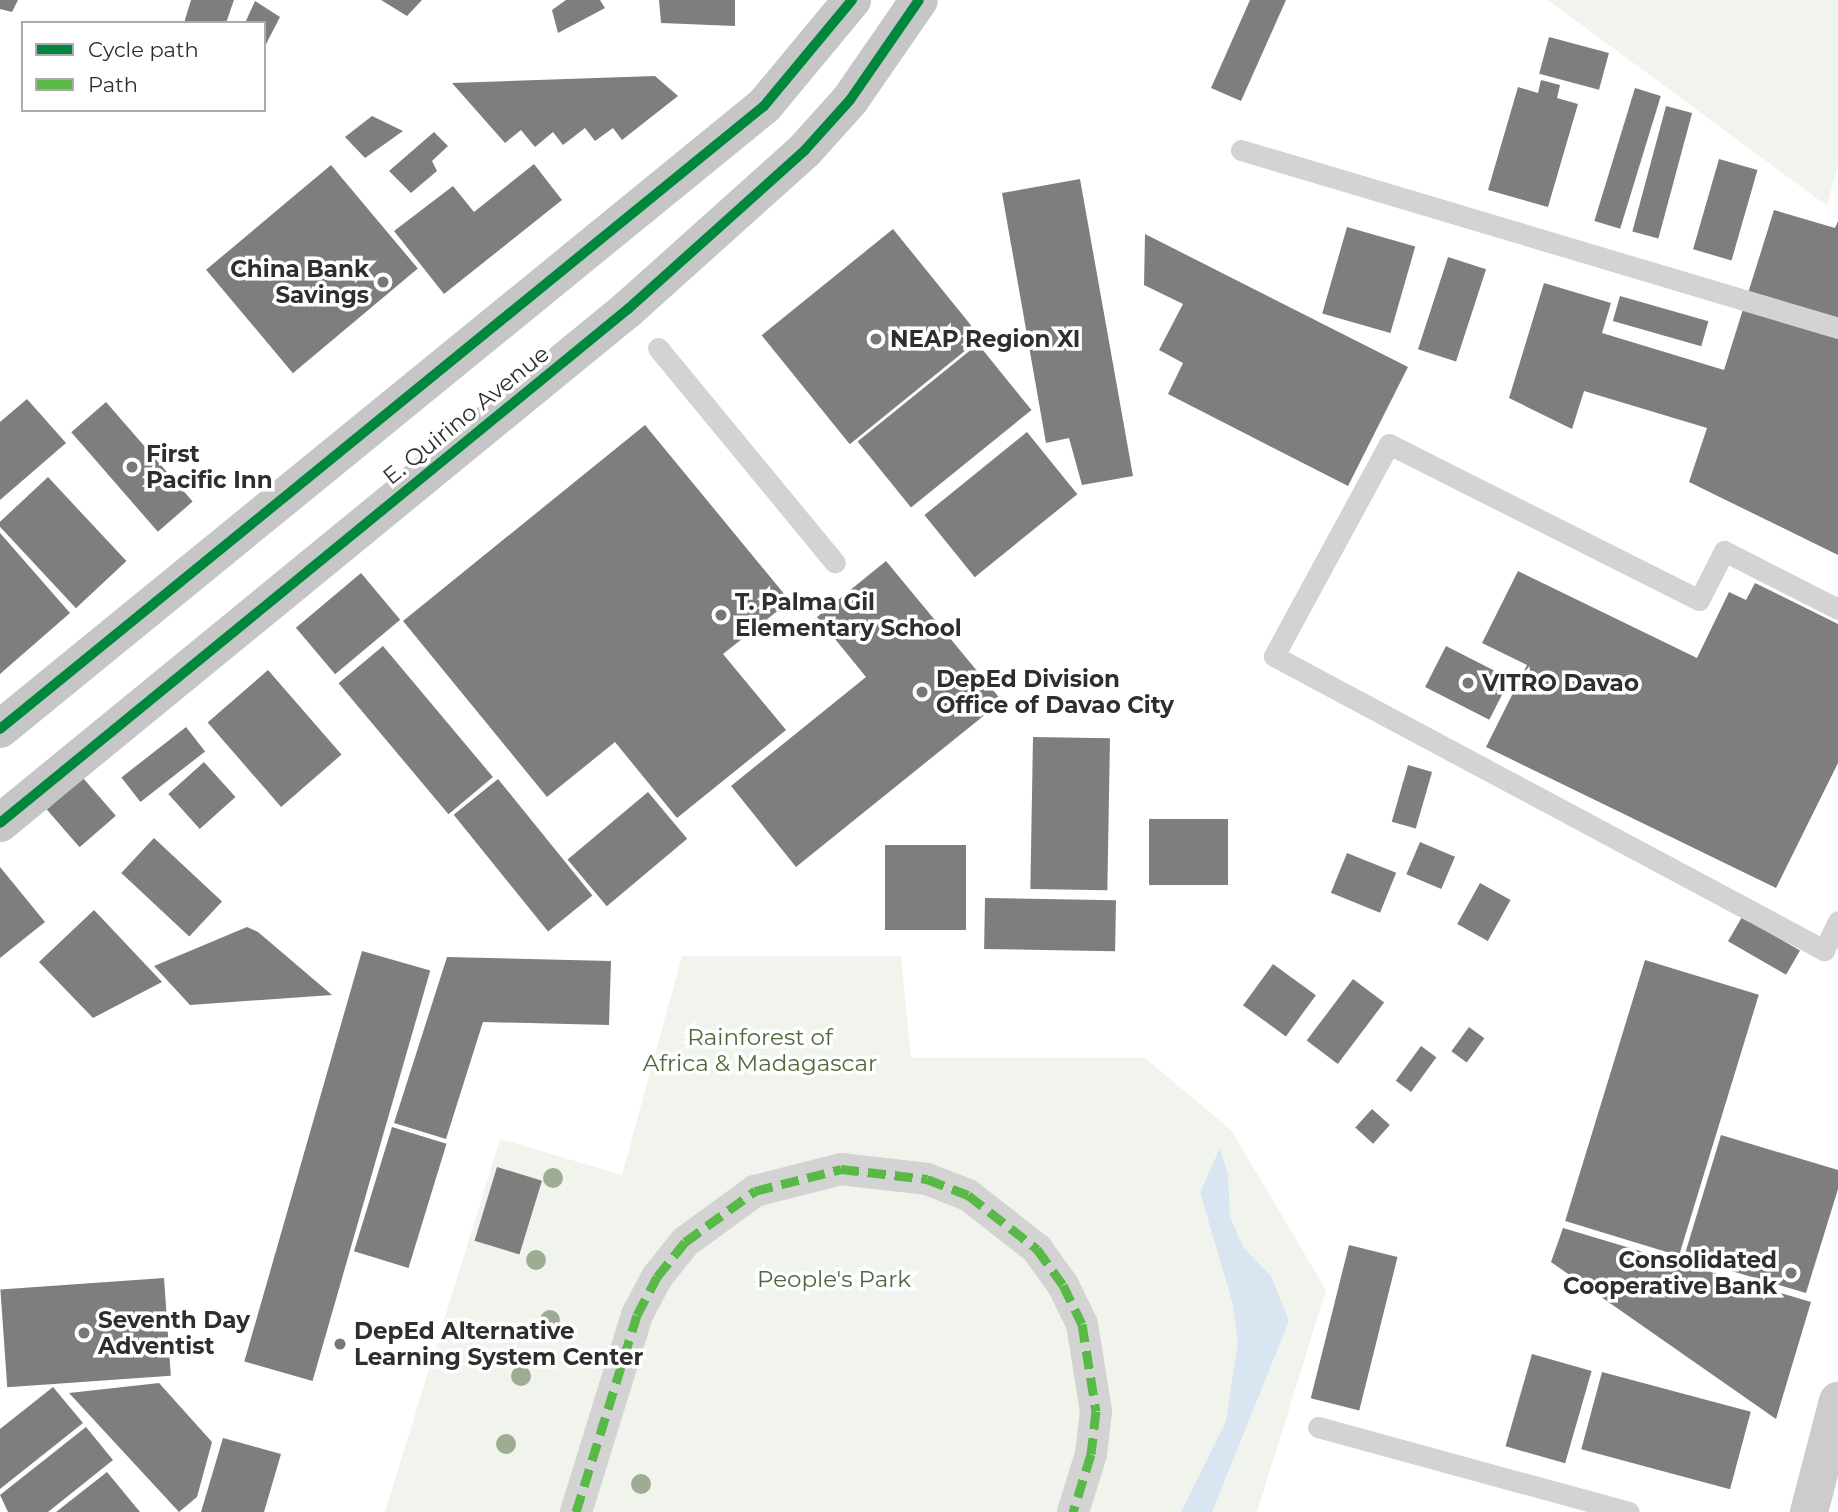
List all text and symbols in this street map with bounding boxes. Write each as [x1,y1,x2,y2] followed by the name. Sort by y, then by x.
[21,21,266,112] legend
[88,37,199,62] text: Cycle path
[88,72,138,97] text: Path
[230,255,369,309] place label: China Bank Savings
[375,274,391,290] marker: China Bank Savings
[890,325,1080,353] place label: NEAP Region XI
[868,331,884,347] marker: NEAP Region XI
[377,340,555,490] street label: E. Quirino Avenue
[146,440,273,494] place label: First Pacific Inn
[124,459,140,475] marker: First Pacific Inn
[735,588,962,642] place label: T. Palma Gil Elementary School
[713,607,729,623] marker: T. Palma Gil Elementary School
[936,665,1174,719] place label: DepEd Division Office of Davao City
[1482,669,1639,697] place label: VITRO Davao
[1460,675,1476,691] marker: VITRO Davao
[914,684,930,700] marker: DepEd Division Office of Davao City
[643,1023,877,1077] park label: Rainforest of Africa & Madagascar
[1563,1246,1777,1300] place label: Consolidated Cooperative Bank
[757,1265,911,1293] park label: People's Park
[1783,1265,1799,1281] marker: Consolidated Cooperative Bank
[98,1306,250,1360] place label: Seventh Day Adventist
[354,1317,643,1371] place label: DepEd Alternative Learning System Center
[76,1325,92,1341] marker: Seventh Day Adventist
[332,1336,348,1352] marker: DepEd Alternative Learning System Center

